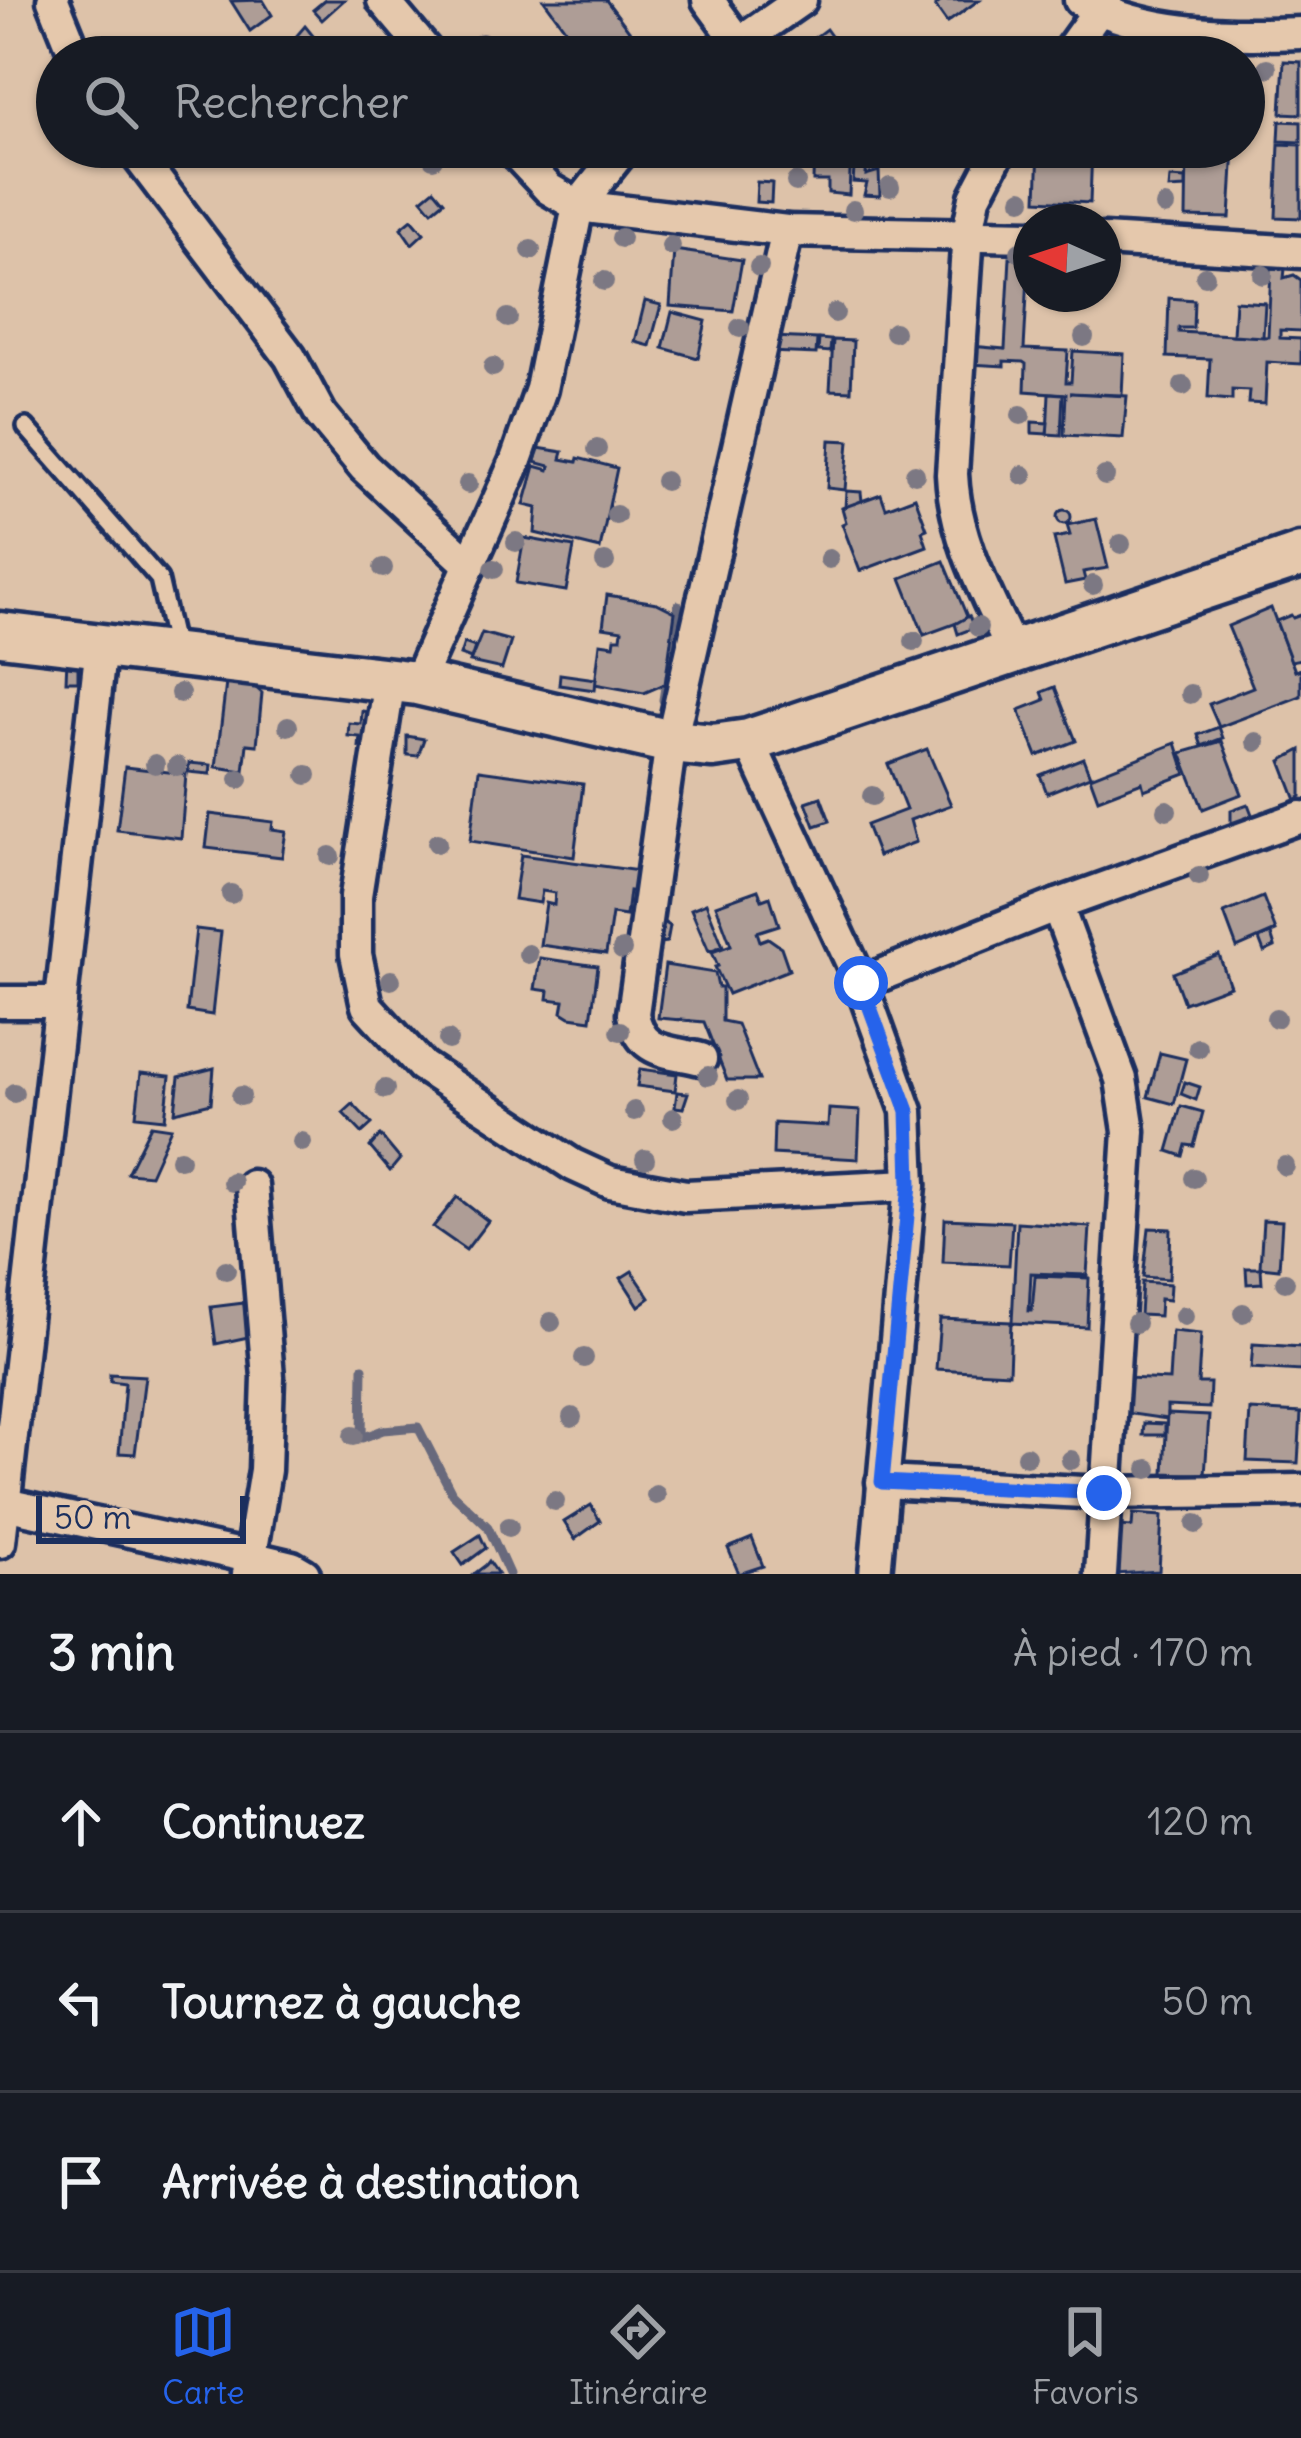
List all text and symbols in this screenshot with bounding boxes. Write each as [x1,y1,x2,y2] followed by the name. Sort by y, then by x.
[36,36,1265,168] search box
[78,69,144,135] icon: search
[174,74,409,130] text: Rechercher
[1013,204,1121,312] north arrow
[834,956,888,1010] route start
[1077,1466,1131,1520] route end
[36,1490,246,1543] scale bar
[54,1496,131,1538] text: 50 m
[48,1620,175,1684] text: 3 min
[1013,1628,1253,1677] text: À pied · 170 m
[48,1789,114,1855] icon: ahead
[162,1794,365,1850] text: Continuez
[1147,1797,1253,1846] text: 120 m
[48,1969,114,2035] icon: left
[162,1974,521,2030] text: Tournez à gauche
[1161,1977,1253,2026] text: 50 m
[48,2149,114,2215] icon: arrive
[162,2154,580,2210] text: Arrivée à destination
[162,2299,245,2413] tab: Carte
[569,2299,708,2413] tab: Itinéraire
[1032,2299,1139,2413] tab: Favoris

